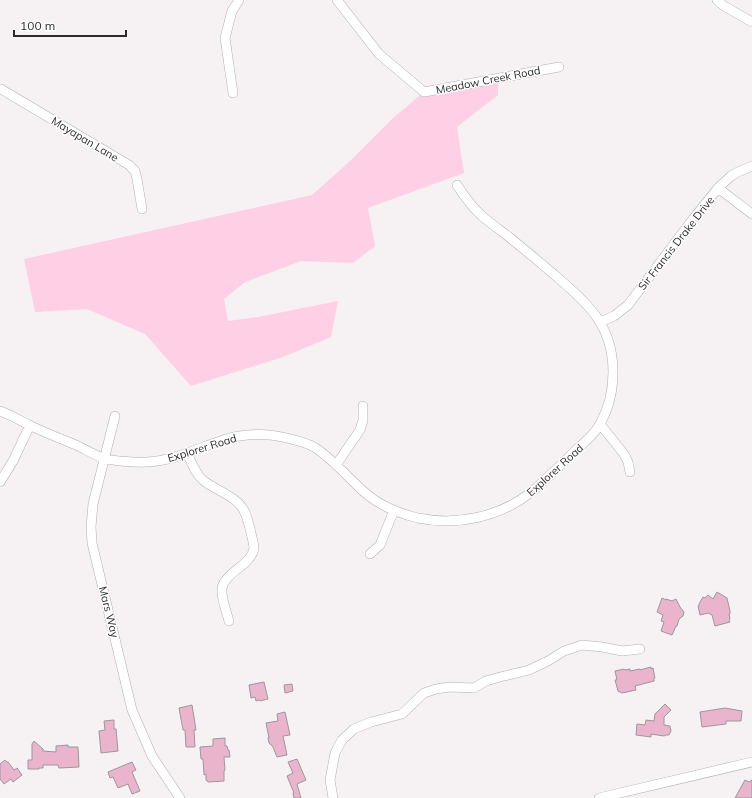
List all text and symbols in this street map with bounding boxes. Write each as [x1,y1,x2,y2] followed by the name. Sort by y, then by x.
[14,12,126,38] scale bar
[20,18,55,33] text: 100 m
[435,63,541,97] street label: Meadow Creek Road
[49,113,121,165] street label: Mayapan Lane
[635,193,717,293] street label: Sir Francis Drake Drive
[166,431,238,465] street label: Explorer Road
[524,441,586,499] street label: Explorer Road
[96,585,122,639] street label: Mars Way

